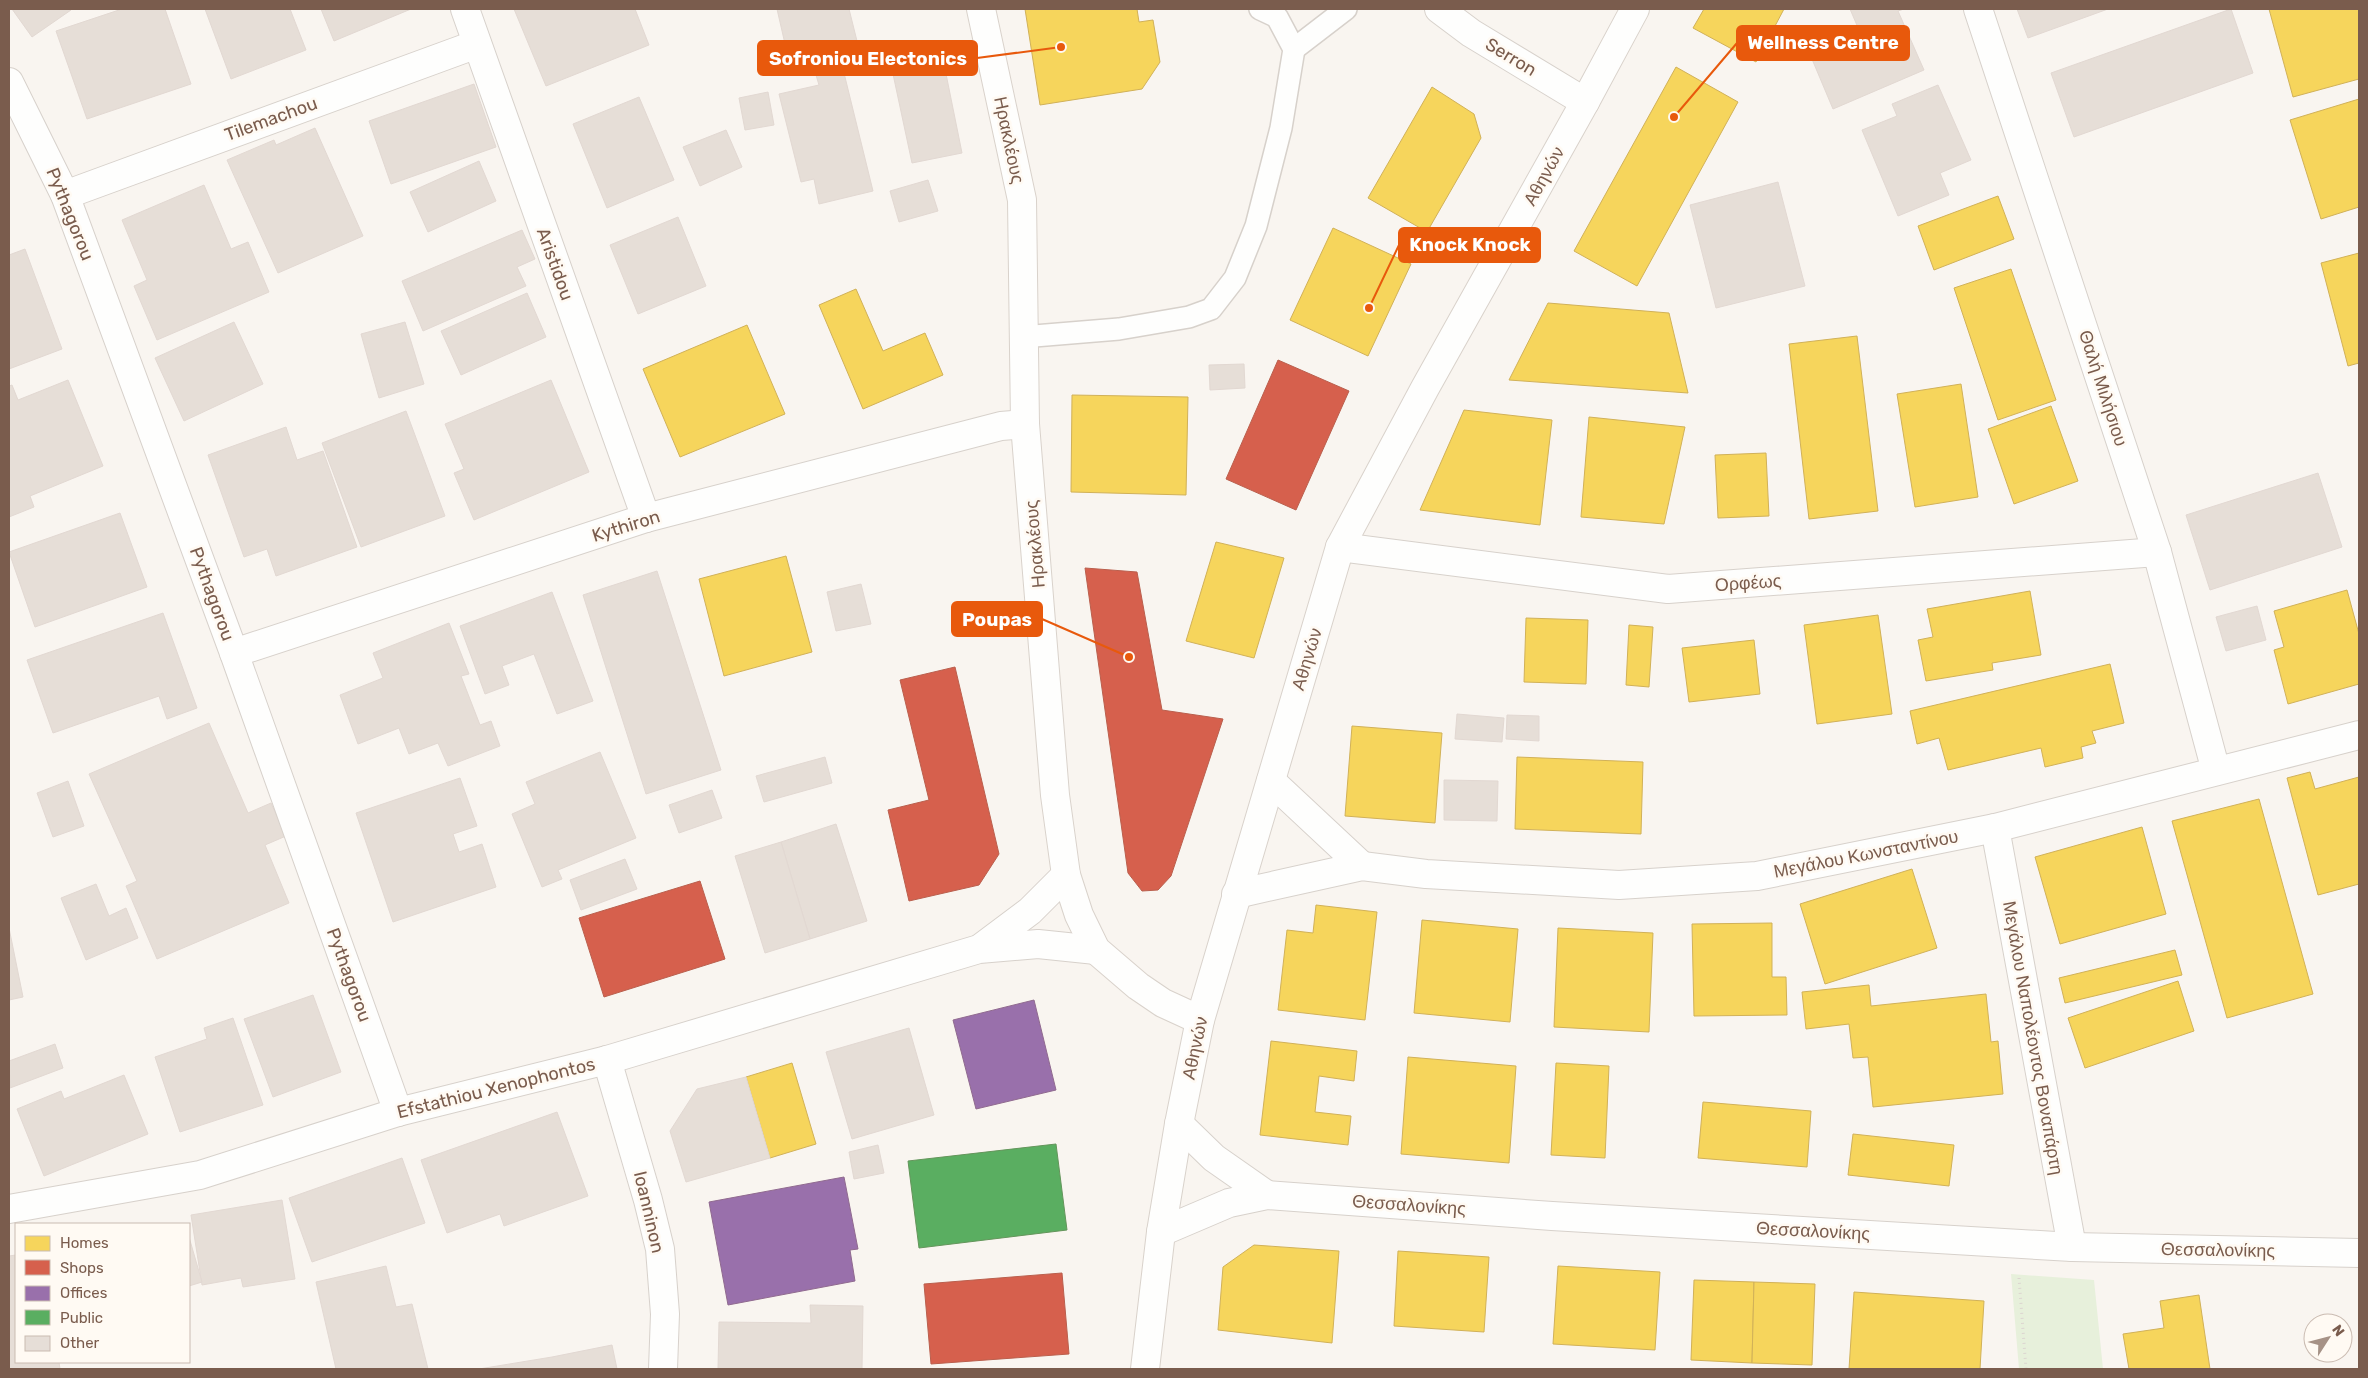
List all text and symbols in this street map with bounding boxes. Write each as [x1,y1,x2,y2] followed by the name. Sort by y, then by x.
[1737,26,1909,60] callout: Wellness Centre
[1747,31,1899,54] text: Wellness Centre
[1481,33,1541,81] street label: Serron
[758,41,977,75] callout: Sofroniou Electonics
[769,47,967,70] text: Sofroniou Electonics
[222,92,320,146] street label: Tilemachou
[989,95,1029,186] street label: Ηρακλέους
[1519,143,1569,209] street label: Αθηνών
[41,164,99,264] street label: Pythagorou
[532,225,578,303] street label: Aristidou
[1399,228,1540,262] callout: Knock Knock
[1409,233,1531,256] text: Knock Knock
[2074,327,2132,449] street label: Θαλή Μιλήσιου
[1020,499,1050,589] street label: Ηρακλέους
[589,505,663,547] street label: Kythiron
[185,544,239,644] street label: Pythagorou
[1714,570,1782,596] street label: Ορφέως
[952,602,1042,636] callout: Poupas
[962,608,1032,631] text: Poupas
[1287,625,1327,693] street label: Αθηνών
[1772,825,1960,883] street label: Μεγάλου Κωνσταντίνου
[1998,899,2068,1177] street label: Μεγάλου Ναπολέοντος Βοναπάρτη
[322,925,376,1025] street label: Pythagorou
[1178,1014,1212,1082] street label: Αθηνών
[395,1053,597,1123] street label: Efstathiou Xenophontos
[629,1169,669,1255] street label: Ioanninon
[1351,1190,1467,1220] street label: Θεσσαλονίκης
[1755,1217,1871,1245] street label: Θεσσαλονίκης
[15,1223,190,1363] legend
[60,1234,109,1252] text: Homes
[2161,1238,2276,1262] street label: Θεσσαλονίκης
[60,1259,104,1277] text: Shops
[60,1284,108,1302] text: Offices
[60,1309,103,1327] text: Public
[2303,1313,2353,1363] north arrow
[2328,1322,2348,1340] text: N
[60,1334,100,1352] text: Other

